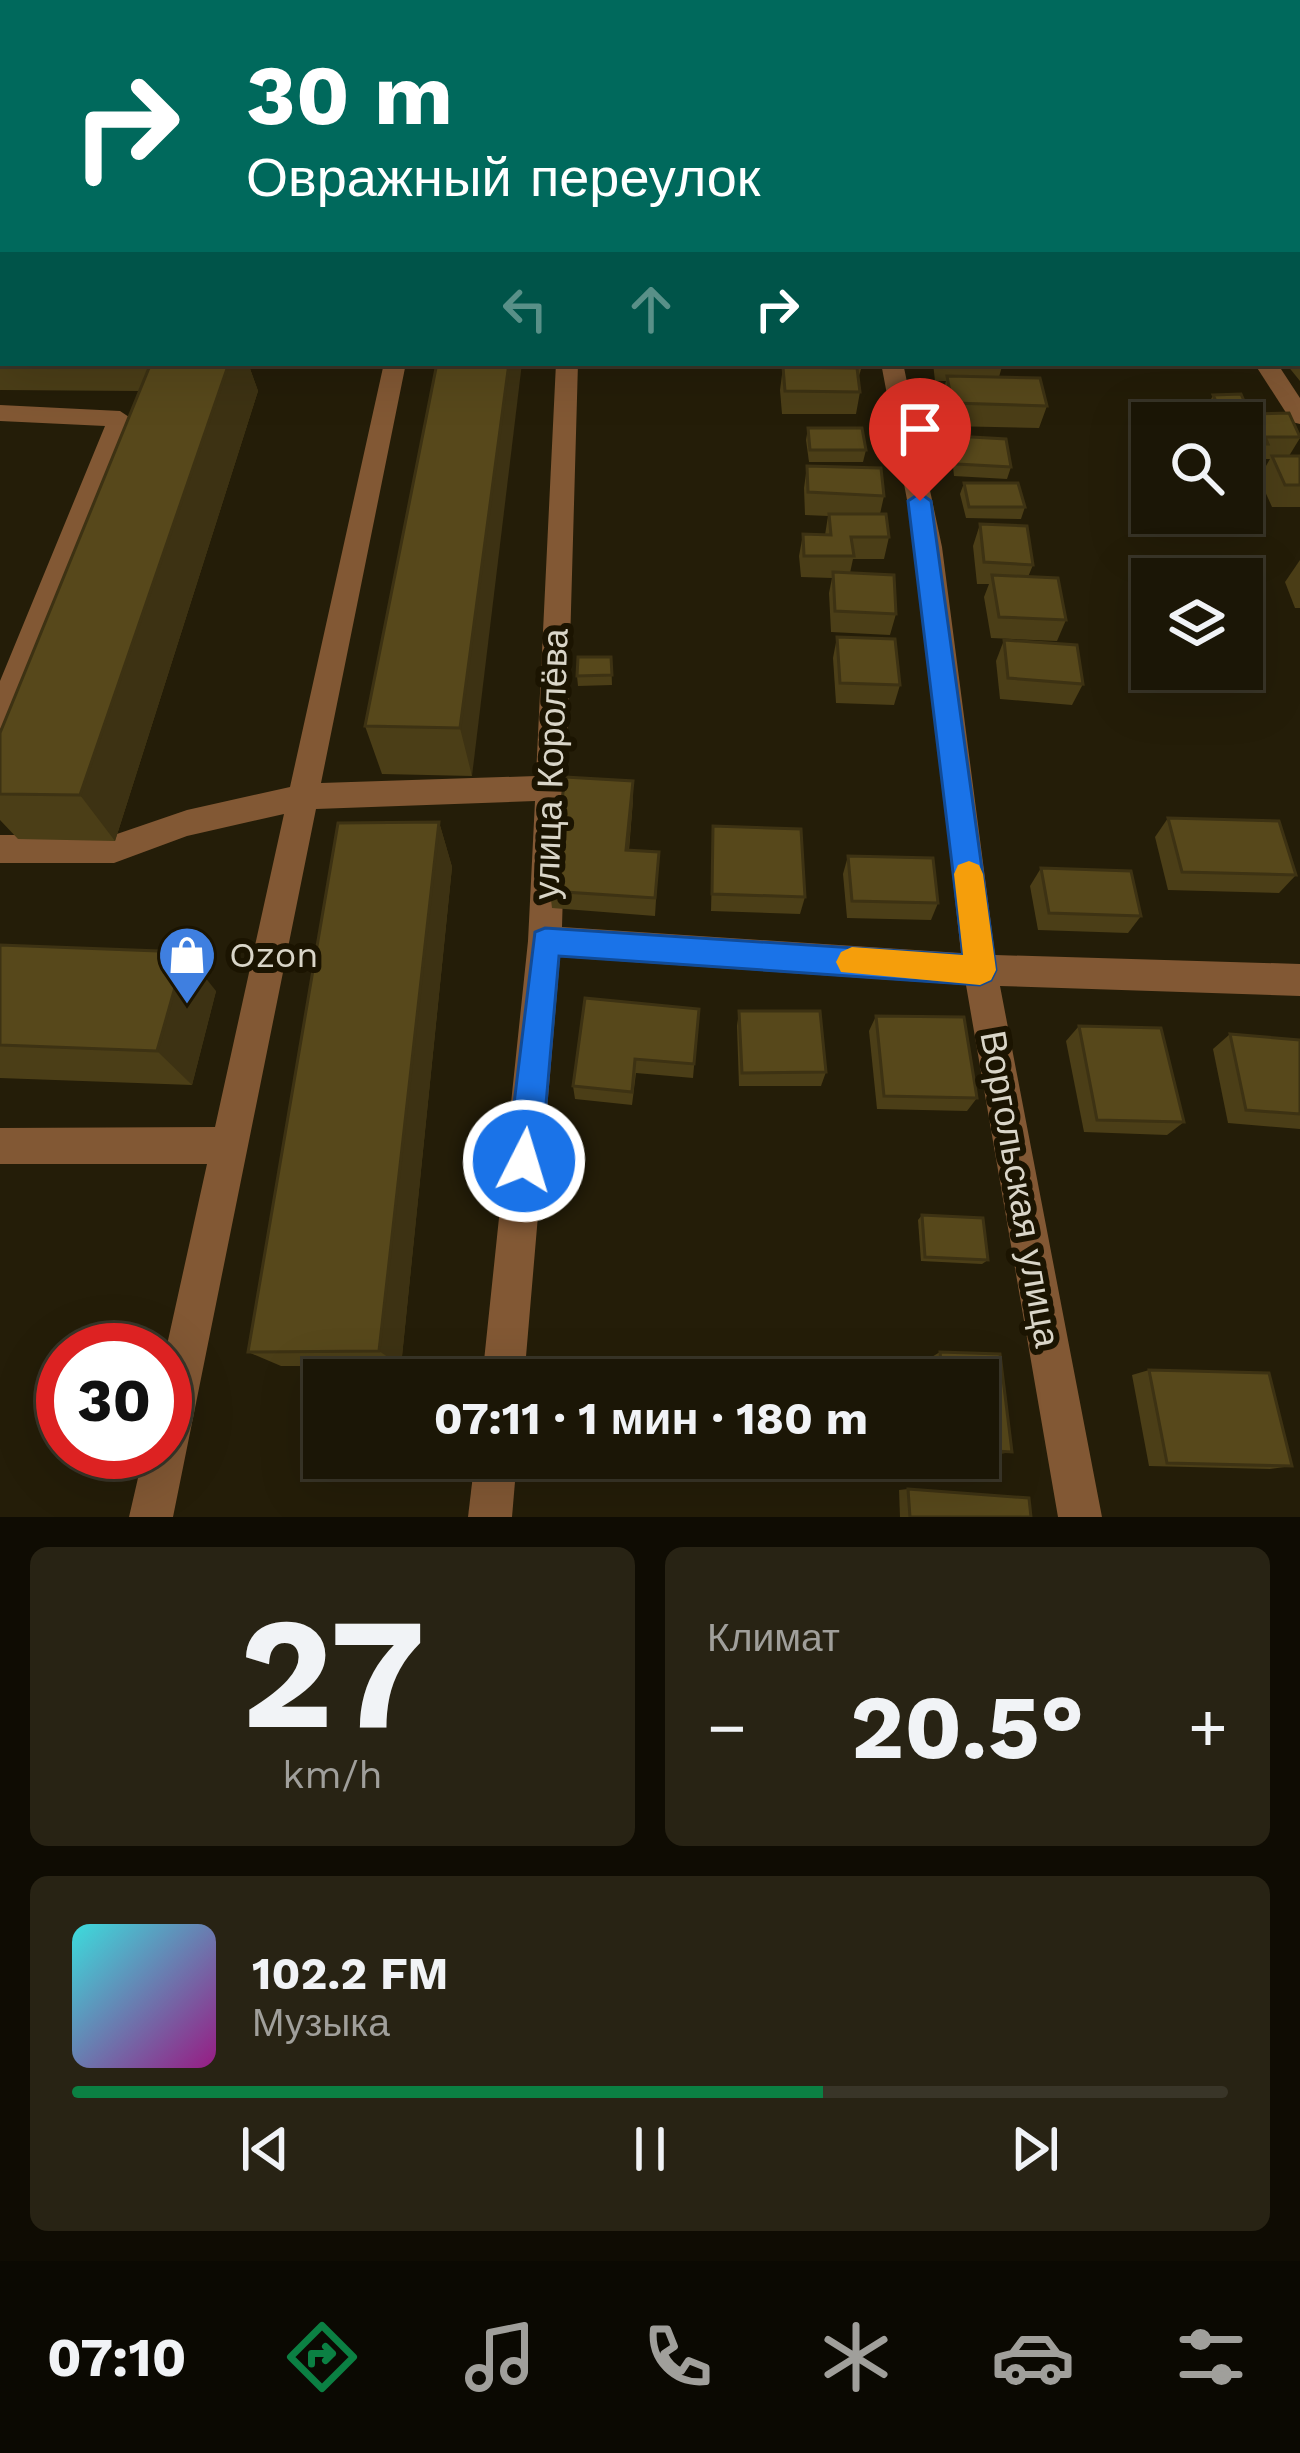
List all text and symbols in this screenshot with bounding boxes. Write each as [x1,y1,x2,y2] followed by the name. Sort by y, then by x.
[246,46,453,144] text: 30 m
[48,48,204,204] icon: right
[246,146,760,209] text: Овражный переулок
[492,276,558,342] icon: left
[618,276,684,342] icon: ahead
[744,276,810,342] icon: right
[869,378,971,501] pin
[887,396,953,462] icon: arrive
[1131,402,1263,690] map controls
[1131,402,1263,534] button: search
[1131,558,1263,690] button: layers
[525,627,577,900] street label: улица Королёва
[156,924,218,1006] shop icon: Ozon
[229,934,319,976] place label: Ozon
[971,1027,1069,1352] street label: Воргольская улица
[461,1098,587,1224] position arrow
[36,1323,192,1479] speed limit sign: 30
[434,1392,868,1445] text: 07:11 · 1 мин · 180 m
[240,1582,425,1765] text: 27
[707,1615,840,1660] text: Климат
[851,1674,1084,1780] text: 20.5°
[707,1689,747,1766] text: −
[1188,1689,1228,1766] text: +
[282,1752,383,1797] text: km/h
[252,1947,448,2000] text: 102.2 FM
[252,2000,390,2045] text: Музыка
[232,2116,298,2182] icon: previous
[617,2116,683,2182] icon: pause
[1002,2116,1068,2182] icon: next
[280,2315,364,2399] icon: directions
[458,2315,542,2399] icon: music
[636,2315,720,2399] icon: phone
[814,2315,898,2399] icon: climate
[991,2315,1075,2399] icon: car
[1169,2315,1253,2399] icon: filters
[47,2326,186,2389] text: 07:10

